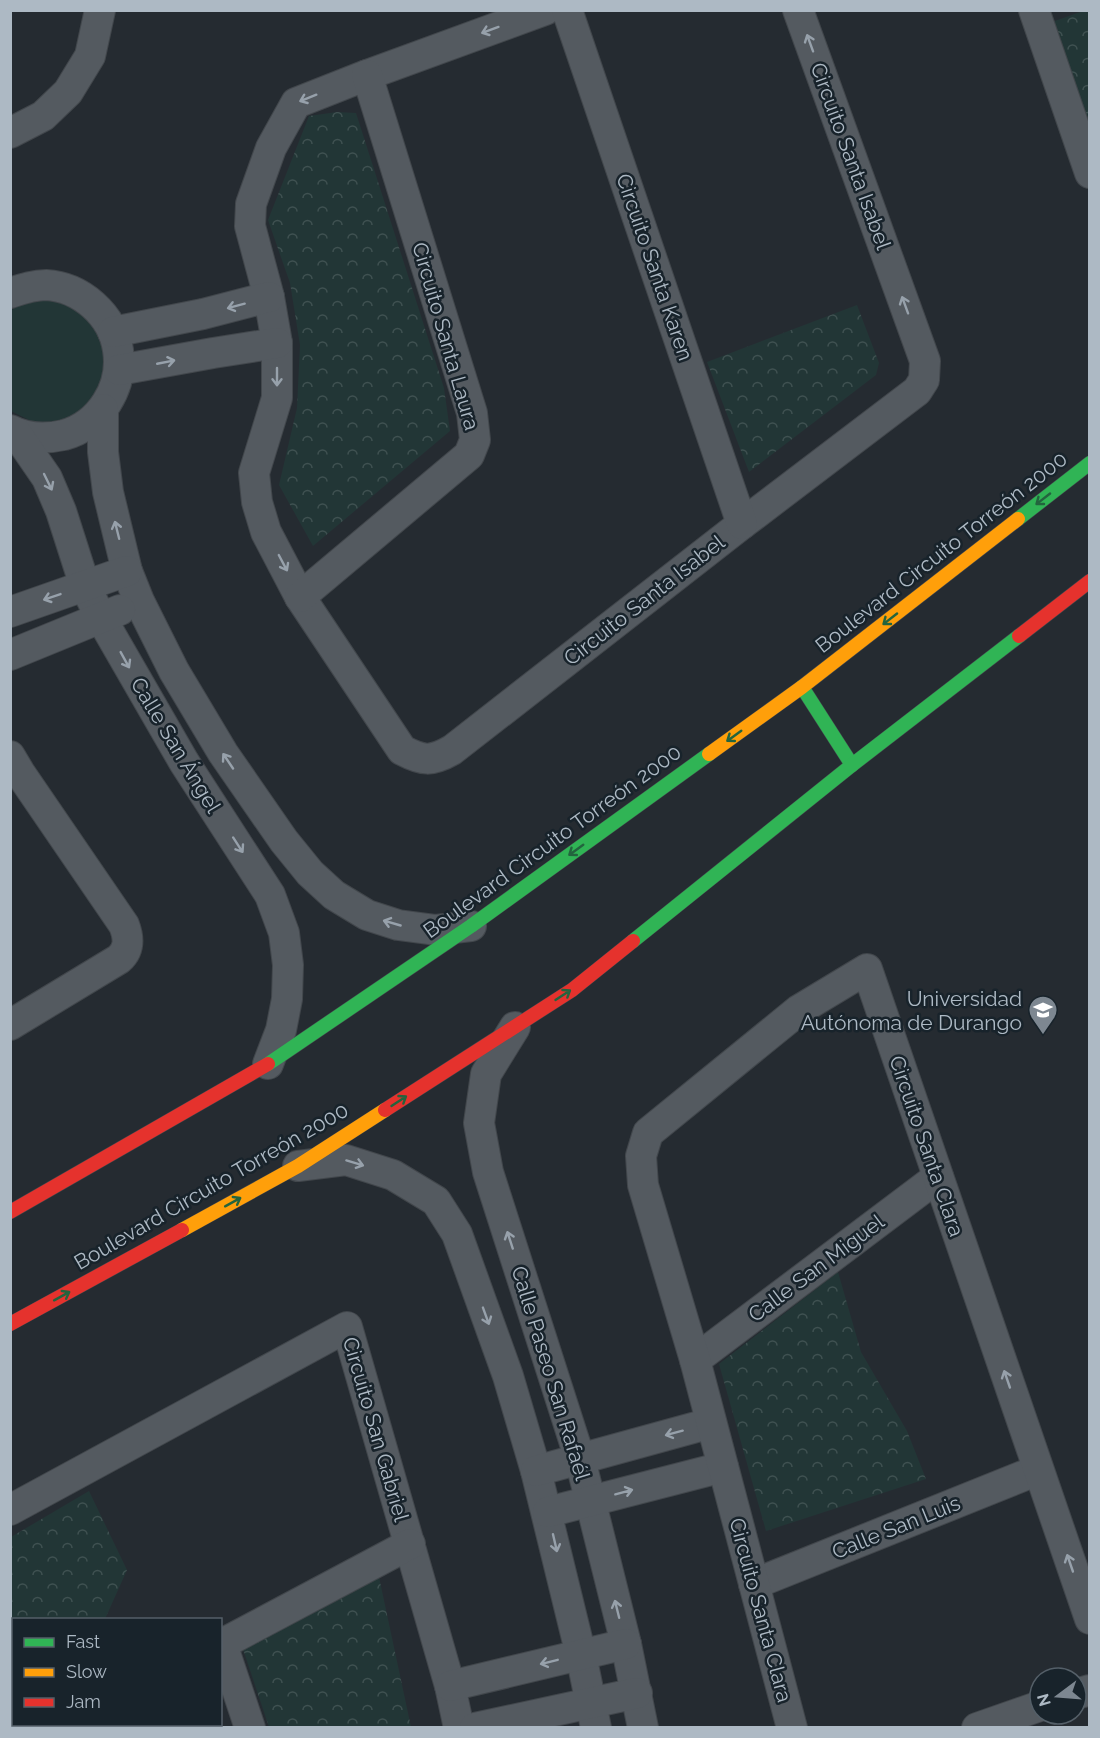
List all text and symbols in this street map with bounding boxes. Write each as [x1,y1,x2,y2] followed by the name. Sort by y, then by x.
[481,26,500,37] one-way arrow
[803,34,814,53] one-way arrow
[806,59,897,253] street label: Circuito Santa Isabel
[299,94,317,105] one-way arrow
[611,170,699,364] street label: Circuito Santa Karen
[407,239,485,433] street label: Circuito Santa Laura
[898,297,909,315] one-way arrow
[227,300,246,312] one-way arrow
[156,356,175,367] one-way arrow
[271,367,283,387] one-way arrow
[810,446,1072,658] street label: Boulevard Circuito Torreón 2000
[42,473,54,491] one-way arrow
[1036,492,1052,505] one-way arrow
[111,520,122,540] one-way arrow
[559,529,730,671] street label: Circuito Santa Isabel
[277,554,289,572] one-way arrow
[43,593,62,604] one-way arrow
[882,612,898,625] one-way arrow
[120,651,131,669] one-way arrow
[126,673,226,817] street label: Calle San Ángel
[727,730,743,742] one-way arrow
[418,739,686,943] street label: Boulevard Circuito Torreón 2000
[222,753,234,770] one-way arrow
[232,836,244,852] one-way arrow
[569,844,585,856] one-way arrow
[383,917,402,928] one-way arrow
[801,986,1022,1035] place label: Universidad Autónoma de Durango
[555,989,572,1002] one-way arrow
[1027,994,1059,1036] school or university icon: Universidad Autónoma de Durango
[884,1052,970,1240] street label: Circuito Santa Clara
[391,1095,407,1107] one-way arrow
[69,1097,353,1275] street label: Boulevard Circuito Torreón 2000
[345,1158,364,1169] one-way arrow
[223,1196,241,1207] one-way arrow
[743,1209,889,1327] street label: Calle San Miguel
[504,1231,515,1250] one-way arrow
[506,1263,596,1483] street label: Calle Paseo San Rafaél
[53,1290,70,1302] one-way arrow
[482,1306,493,1325] one-way arrow
[338,1334,414,1524] street label: Circuito San Gabriel
[1001,1370,1012,1389] one-way arrow
[665,1428,684,1440] one-way arrow
[614,1486,633,1498] one-way arrow
[828,1490,964,1564] street label: Calle San Luis
[724,1515,798,1705] street label: Circuito Santa Clara
[549,1533,561,1552] one-way arrow
[1064,1554,1075,1573] one-way arrow
[611,1600,623,1619] one-way arrow
[12,1618,222,1726] legend
[66,1631,100,1652] text: Fast
[540,1657,559,1669] one-way arrow
[66,1661,107,1682] text: Slow
[1028,1666,1088,1726] north arrow
[66,1691,101,1712] text: Jam
[1033,1692,1055,1708] text: N

